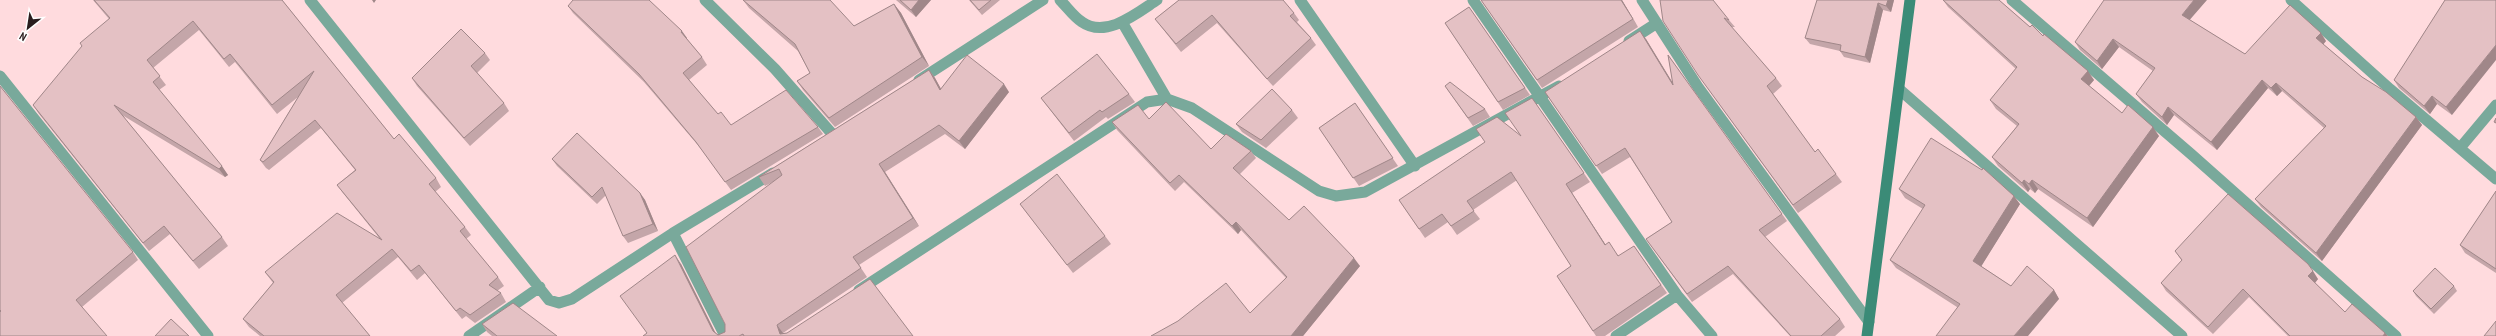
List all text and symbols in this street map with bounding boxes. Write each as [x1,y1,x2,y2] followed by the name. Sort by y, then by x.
[8,8,48,48] north arrow
[17,29,29,44] text: N

